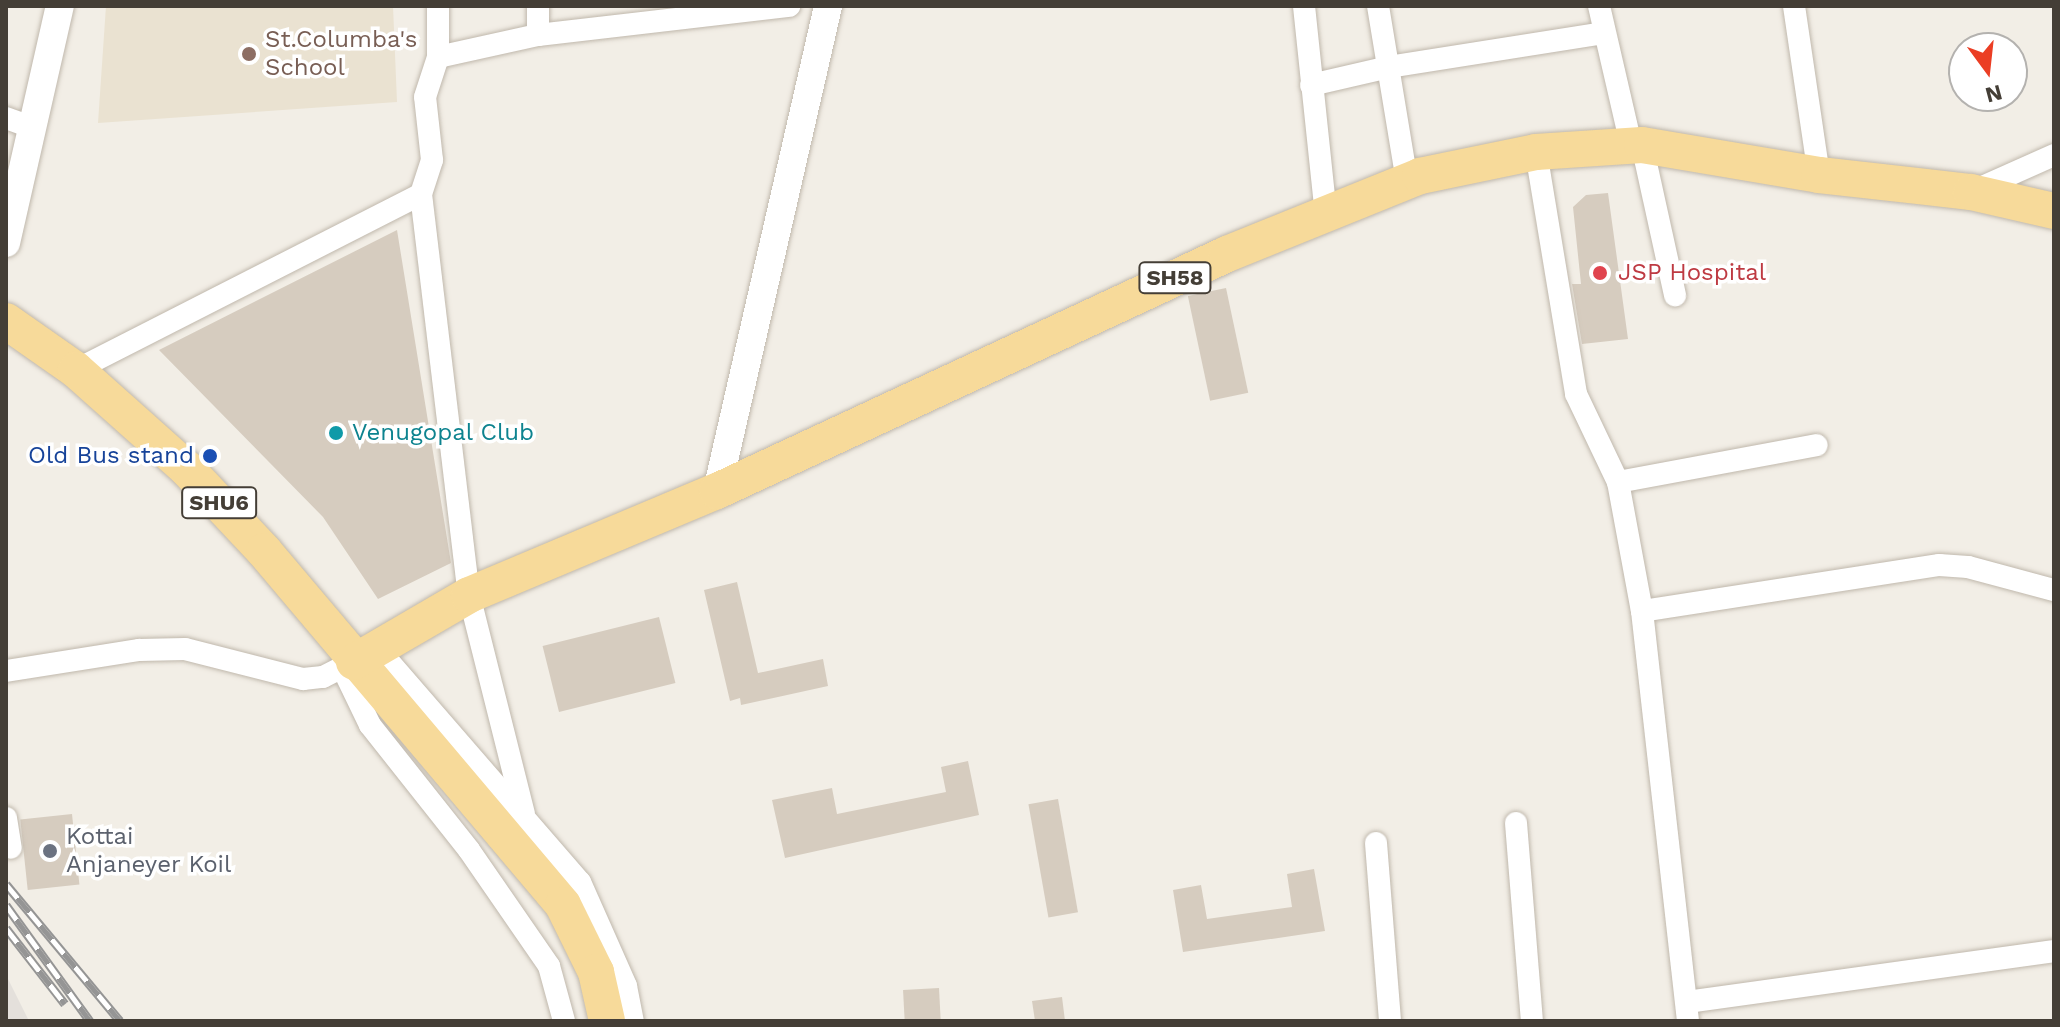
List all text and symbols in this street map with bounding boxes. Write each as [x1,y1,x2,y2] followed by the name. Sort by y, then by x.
[265,26,417,82] place label: St.Columba's School
[1948,32,2028,112] north arrow
[240,45,258,63] marker: St.Columba's School
[1983,80,2005,108] text: N
[1618,259,1767,287] place label: JSP Hospital
[1137,260,1213,296] road number: SH58
[1589,262,1611,284] marker: JSP Hospital
[352,419,535,447] place label: Venugopal Club
[327,424,345,442] marker: Venugopal Club
[28,442,194,470] place label: Old Bus stand
[201,447,219,465] marker: Old Bus stand
[181,485,257,521] road number: SHU6
[66,823,232,879] place label: Kottai Anjaneyer Koil
[41,842,59,860] marker: Kottai Anjaneyer Koil

